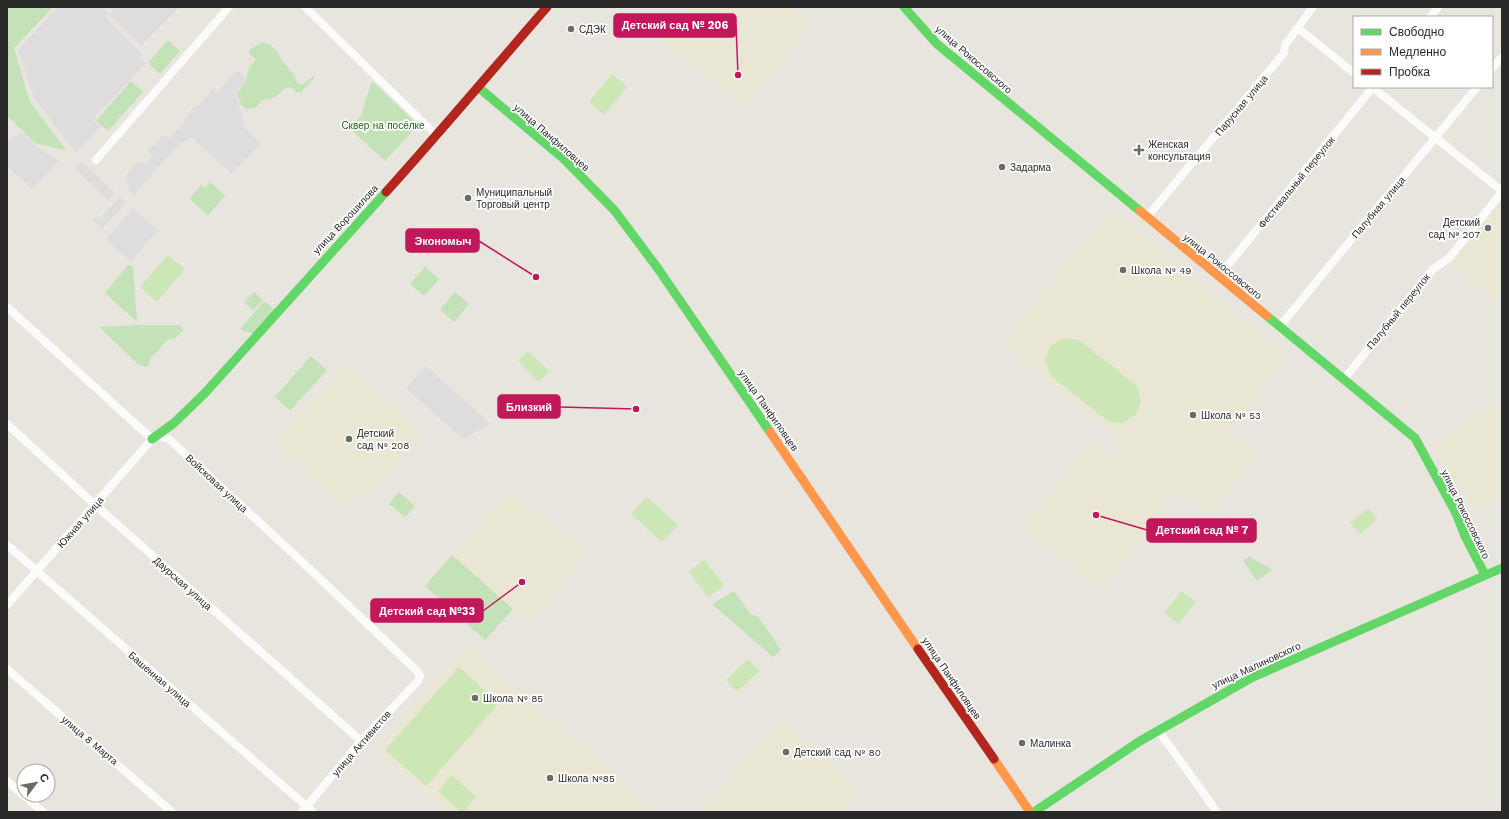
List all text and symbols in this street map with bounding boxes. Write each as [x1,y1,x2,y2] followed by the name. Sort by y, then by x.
[614,14,736,37] callout: Детский сад № 206
[1353,16,1493,88] legend
[622,19,728,32] text: Детский сад № 206
[933,23,1014,96] street label: улица Рокоссовского
[566,24,576,34] marker: СДЭК
[579,24,606,35] place label: СДЭК
[1389,25,1444,39] text: Свободно
[1389,45,1446,59] text: Медленно
[1389,65,1430,79] text: Пробка
[1213,73,1270,138] street label: Парусная улица
[512,102,592,173] street label: улица Панфиловцев
[341,120,425,131] park label: Сквер на посёлке
[1256,134,1337,230] street label: Фестивальный переулок
[1148,139,1210,162] place label: Женская консультация
[1133,144,1145,156] marker: Женская консультация
[997,162,1007,172] marker: Задарма
[1010,162,1051,173] place label: Задарма
[1349,174,1408,240] street label: Палубная улица
[311,182,380,256] street label: улица Ворошилова
[476,187,552,210] place label: Муниципальный Торговый центр
[463,193,473,203] marker: Муниципальный Торговый центр
[1428,217,1480,240] place label: Детский сад № 207
[1483,223,1493,233] marker: Детский сад № 207
[406,229,479,252] callout: Экономыч
[1181,231,1264,302] street label: улица Рокоссовского
[414,235,472,248] text: Экономыч
[1118,265,1128,275] marker: Школа № 49
[1131,265,1191,276] place label: Школа № 49
[1365,271,1433,351] street label: Палубный переулок
[736,368,801,453] street label: улица Панфиловцев
[498,395,560,418] callout: Близкий
[506,401,552,414] text: Близкий
[1188,410,1198,420] marker: Школа № 53
[1201,410,1261,421] place label: Школа № 53
[357,428,409,451] place label: Детский сад № 208
[344,434,354,444] marker: Детский сад № 208
[184,452,250,515] street label: Войсковая улица
[1439,468,1492,561] street label: улица Рокоссовского
[55,494,106,550] street label: Южная улица
[1147,519,1256,542] callout: Детский сад № 7
[1156,524,1248,537] text: Детский сад № 7
[151,554,214,613] street label: Даурская улица
[371,599,483,622] callout: Детский сад №33
[379,605,475,618] text: Детский сад №33
[920,635,983,721] street label: улица Панфиловцев
[1210,640,1303,691] street label: улица Малиновского
[126,649,193,710] street label: Башенная улица
[470,693,480,703] marker: Школа № 85
[483,693,543,704] place label: Школа № 85
[330,708,393,778] street label: улица Активистов
[59,714,120,767] street label: улица 8 Марта
[1017,738,1027,748] marker: Малинка
[1030,738,1072,749] place label: Малинка
[781,747,791,757] marker: Детский сад № 80
[794,747,881,758] place label: Детский сад № 80
[16,763,56,803] north arrow
[36,771,52,785] text: С
[545,773,555,783] marker: Школа №85
[558,773,615,784] place label: Школа №85

